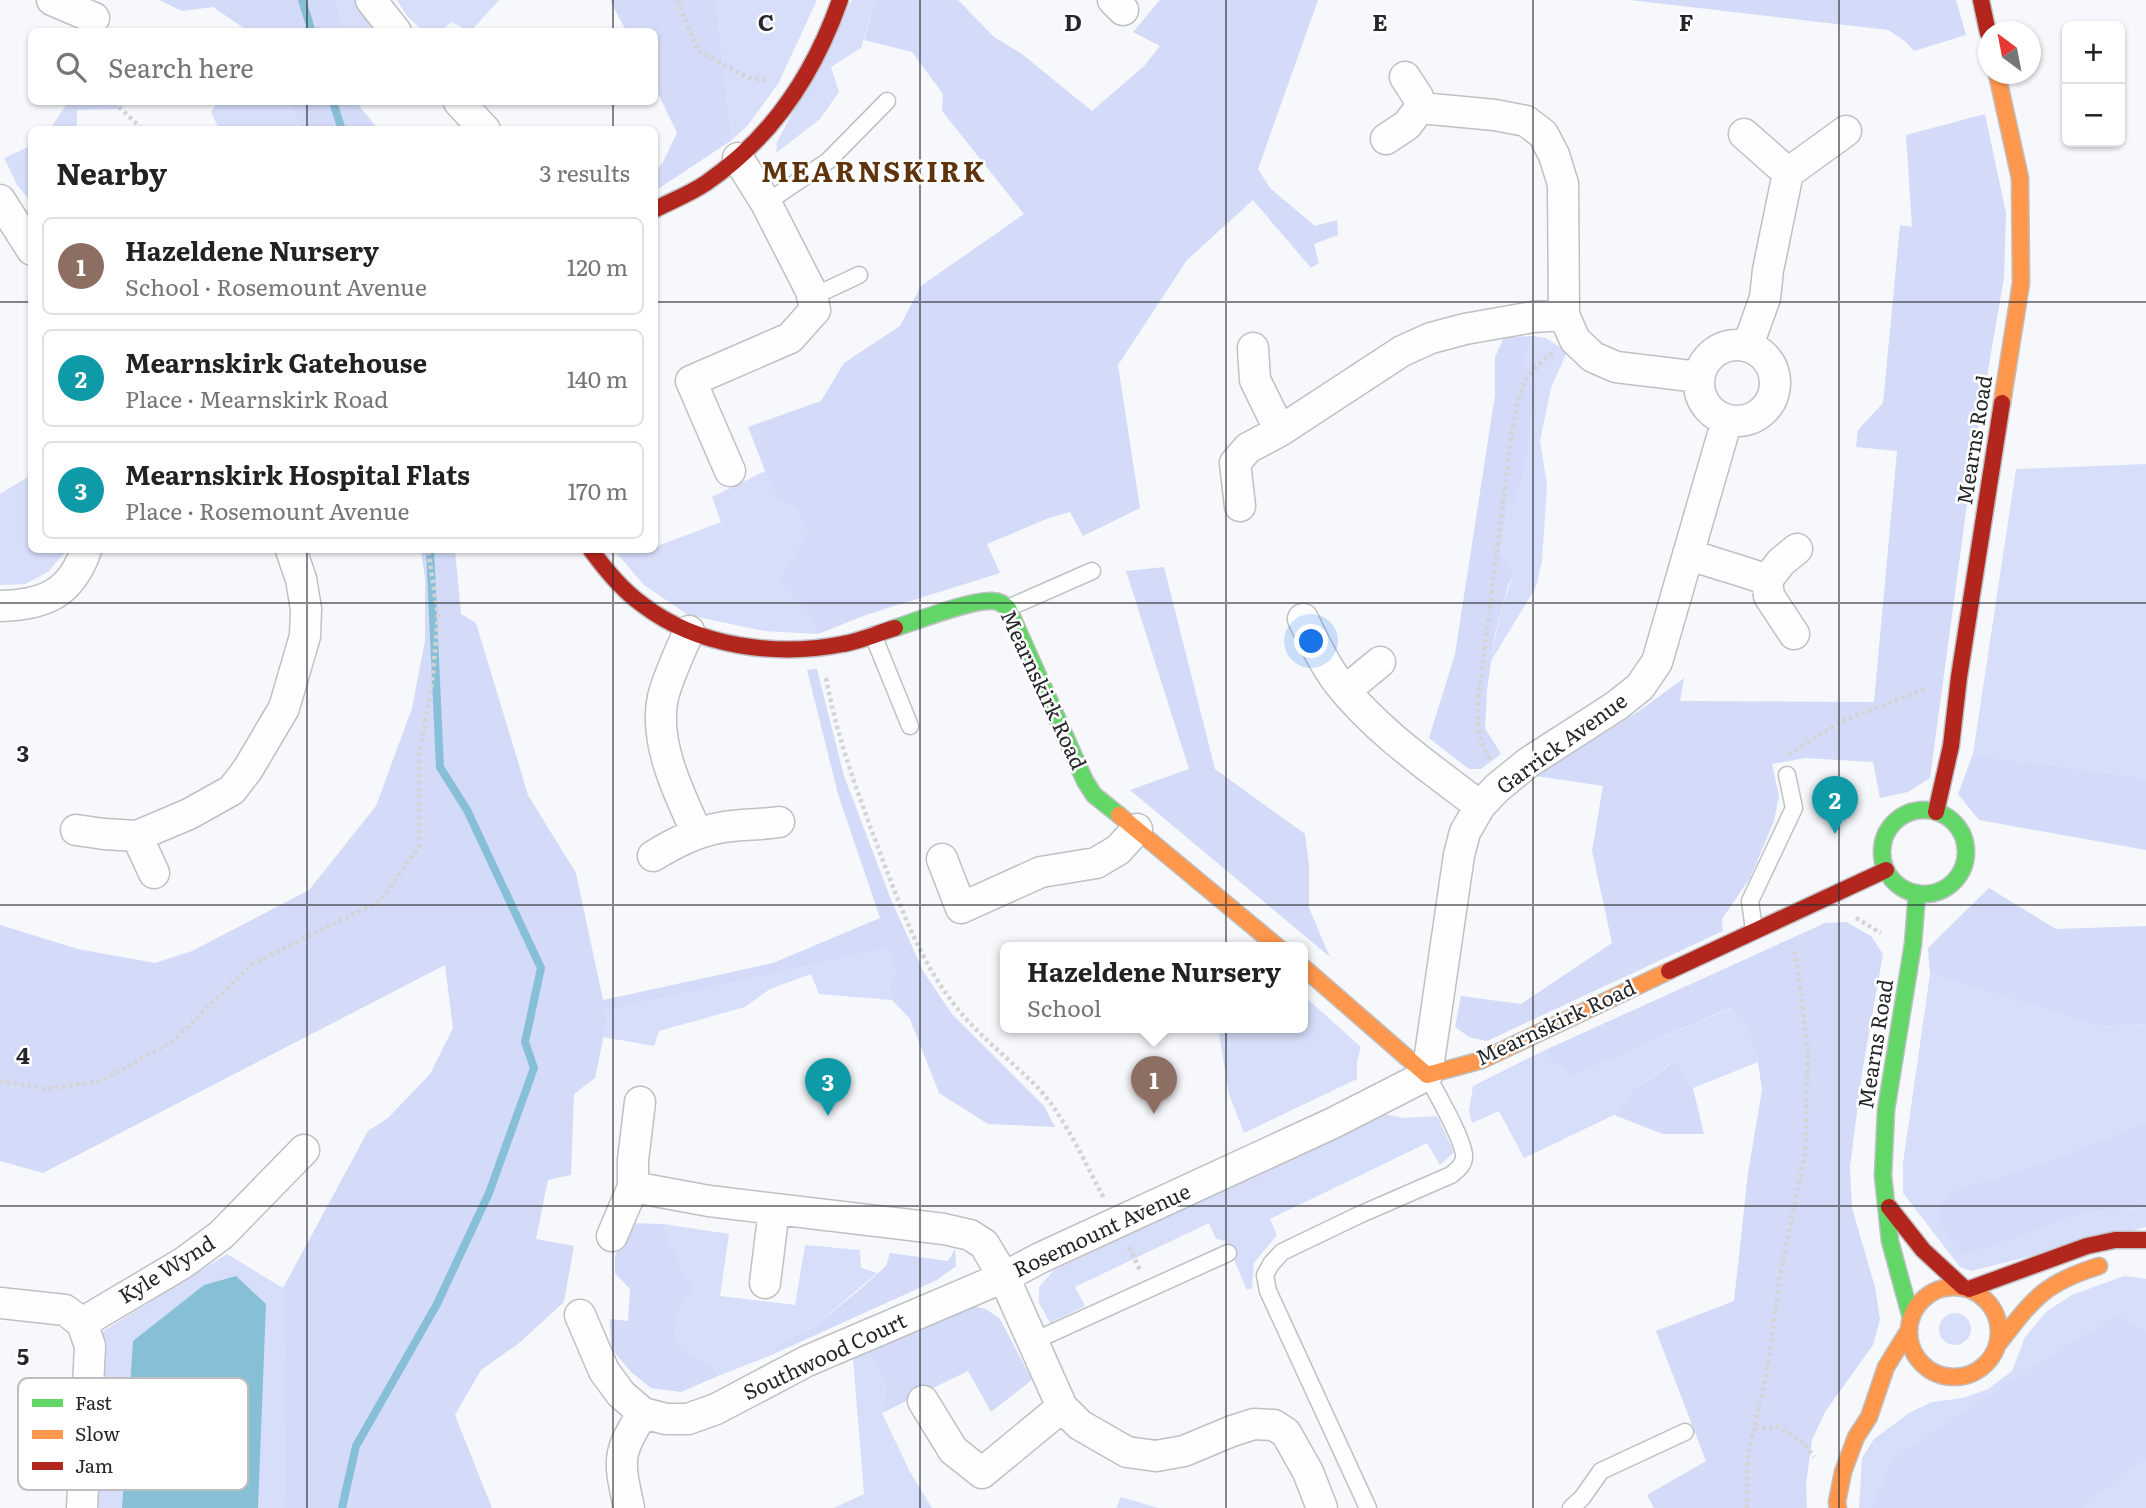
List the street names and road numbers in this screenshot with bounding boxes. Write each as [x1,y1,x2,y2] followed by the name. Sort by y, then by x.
[1947,372,1998,507] street label: Mearns Road
[995,604,1096,774] street label: Mearnskirk Road
[1489,684,1632,800] street label: Garrick Avenue
[1470,970,1640,1071] street label: Mearnskirk Road
[1848,976,1899,1111] street label: Mearns Road
[1007,1174,1195,1283] street label: Rosemount Avenue
[112,1226,220,1310] street label: Kyle Wynd
[737,1303,911,1406] street label: Southwood Court

